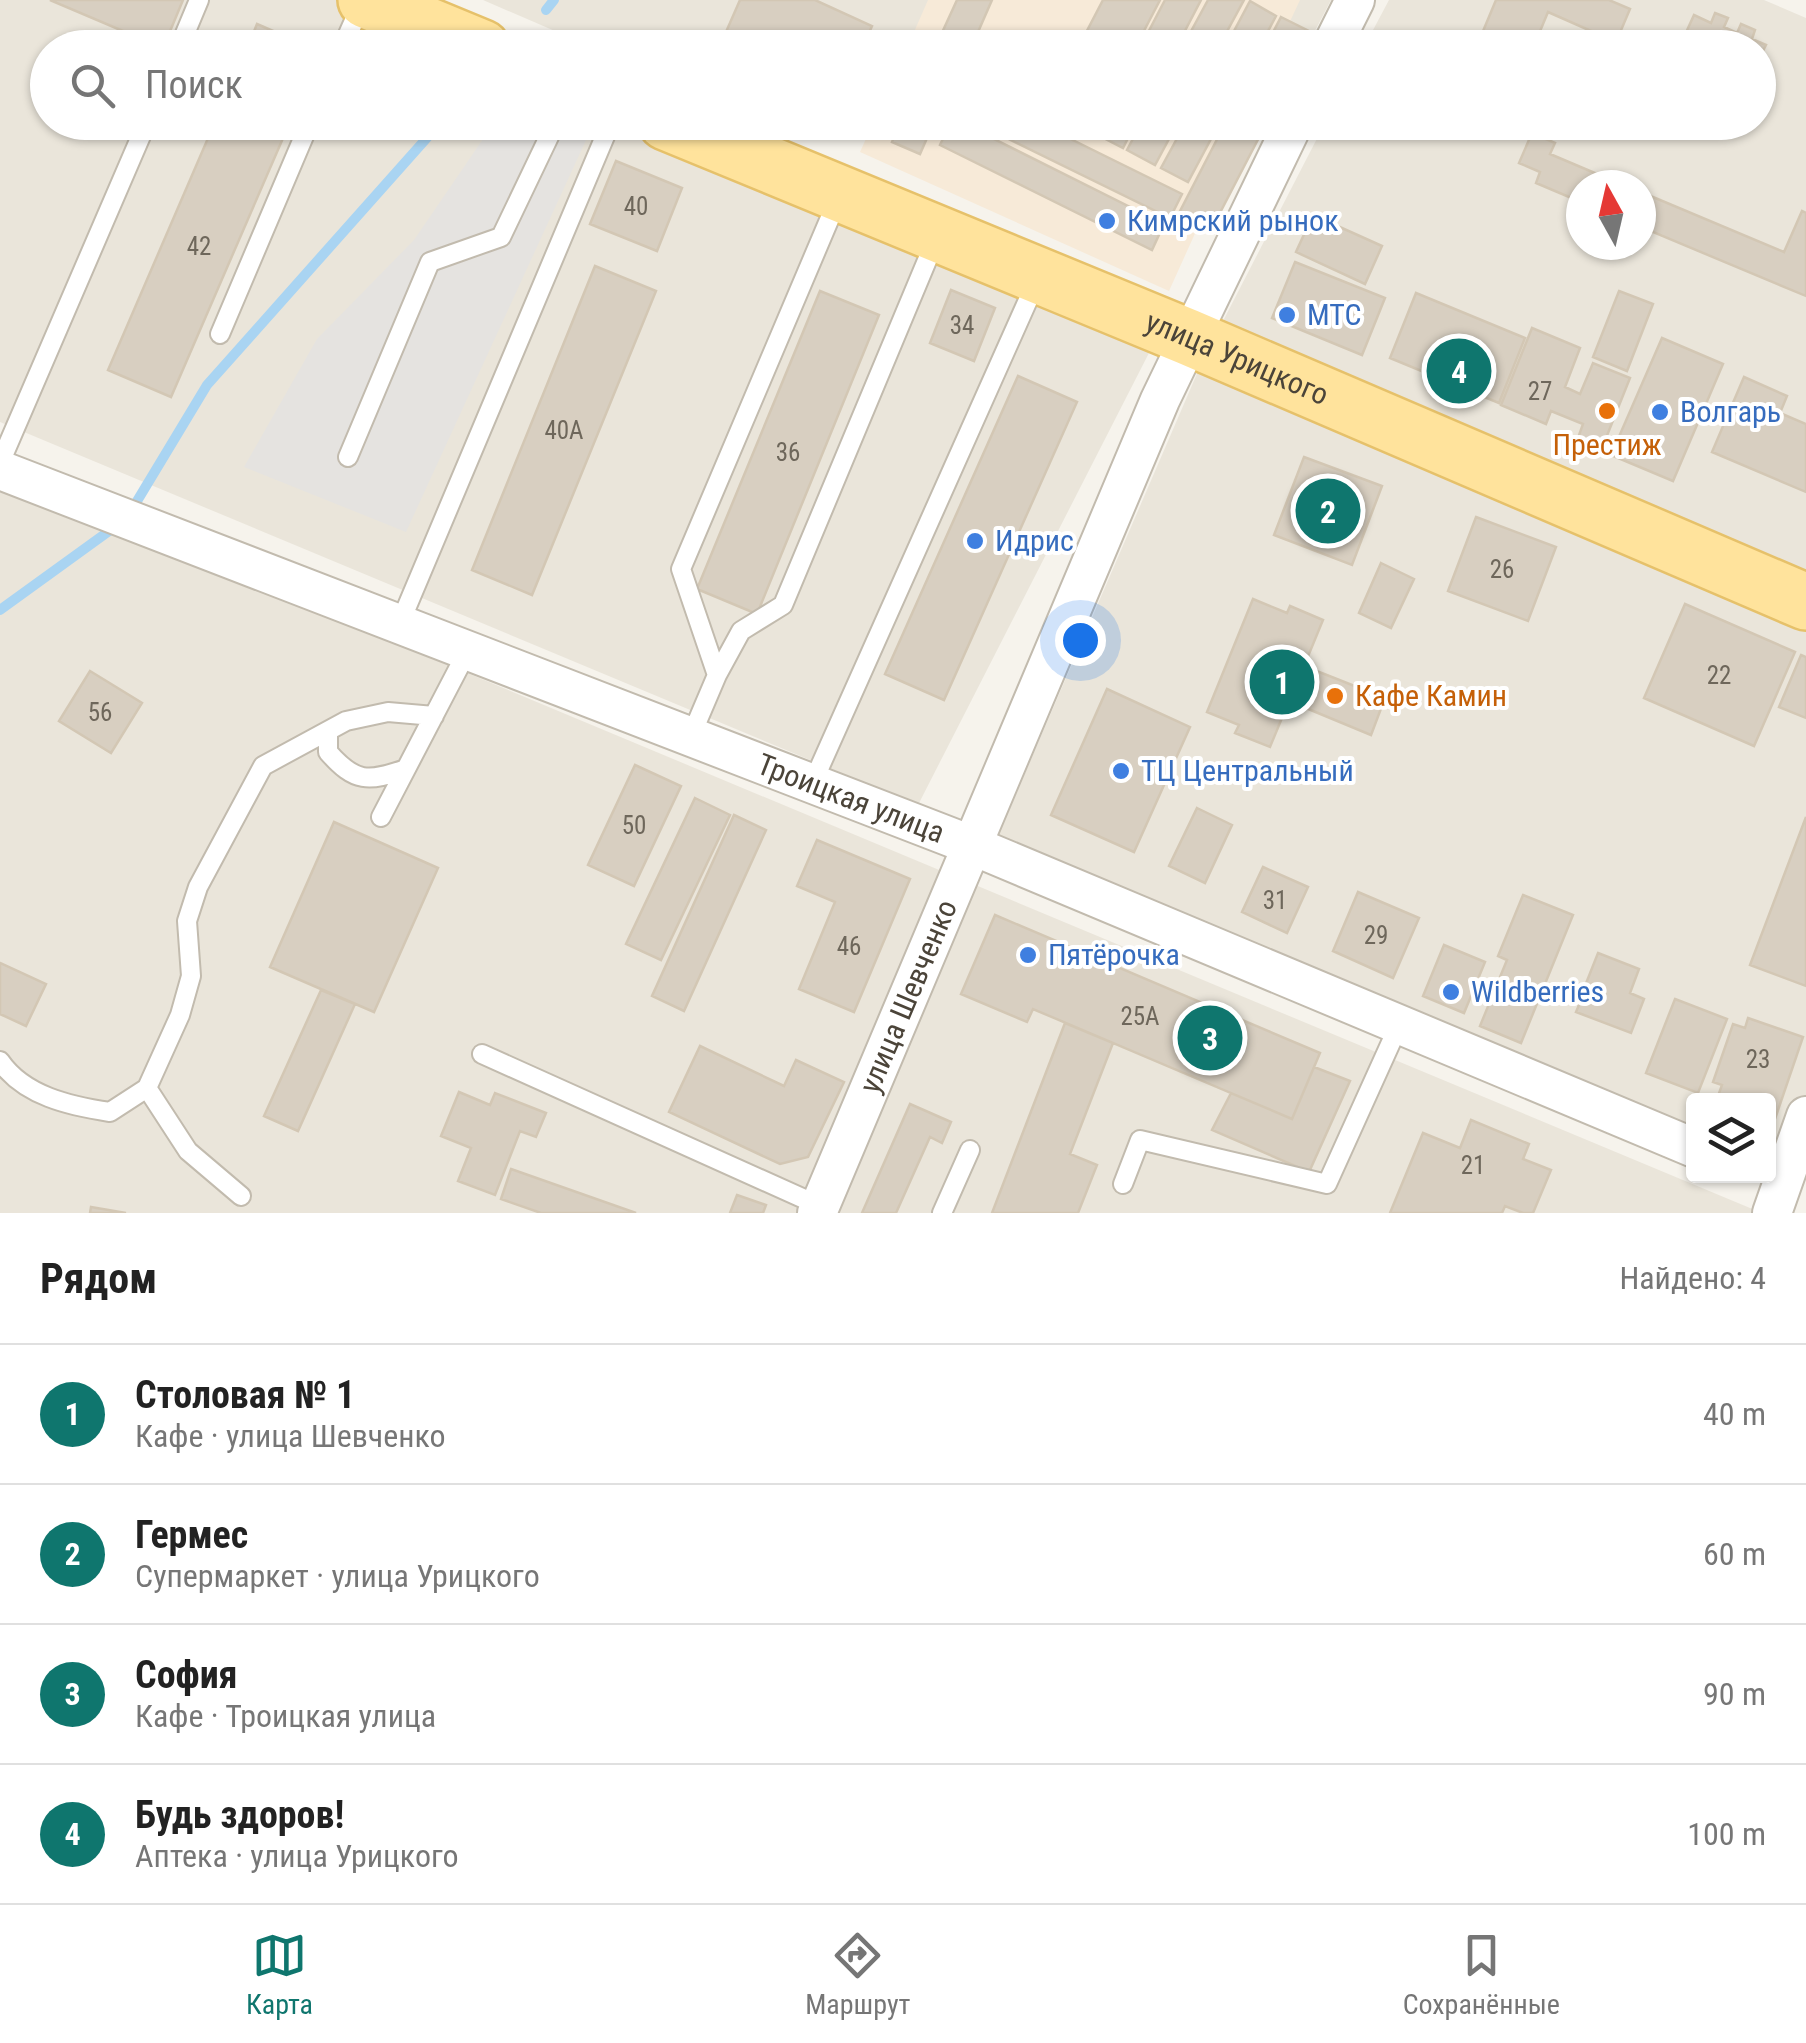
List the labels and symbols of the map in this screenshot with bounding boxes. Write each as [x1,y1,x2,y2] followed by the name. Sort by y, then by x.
[1566,170,1656,260] north arrow
[624,192,648,221] house number: 40
[1127,203,1339,238] place label: Кимрский рынок
[1096,210,1118,232] marker: Кимрский рынок
[187,232,211,261] house number: 42
[1307,297,1361,332] place label: МТС
[1141,304,1334,412] street label: улица Урицкого
[1276,304,1298,326] marker: МТС
[950,311,974,340] house number: 34
[1426,334,1492,408] pin: 4
[1528,377,1552,406] house number: 27
[1680,394,1781,429] place label: Волгарь
[1596,400,1618,422] marker: Престиж
[1649,401,1671,423] marker: Волгарь
[544,416,584,445] house number: 40А
[1552,427,1662,462] place label: Престиж
[776,438,800,467] house number: 36
[1296,474,1360,548] pin: 2
[995,523,1074,558] place label: Идрис
[964,530,986,552] marker: Идрис
[1490,555,1514,584] house number: 26
[1055,615,1106,666] your location
[1250,644,1314,720] pin: 1
[1707,661,1731,690] house number: 22
[1355,678,1507,713] place label: Кафе Камин
[1324,685,1346,707] marker: Кафе Камин
[88,698,112,727] house number: 56
[752,746,949,850] street label: Троицкая улица
[1141,753,1354,788] place label: ТЦ Центральный
[1110,760,1132,782] marker: ТЦ Центральный
[622,811,646,840] house number: 50
[1263,886,1287,915] house number: 31
[852,895,964,1098] street label: улица Шевченко
[1364,921,1388,950] house number: 29
[837,932,861,961] house number: 46
[1048,937,1180,972] place label: Пятёрочка
[1017,944,1039,966] marker: Пятёрочка
[1471,974,1604,1009] place label: Wildberries
[1440,981,1462,1003] marker: Wildberries
[1178,1000,1242,1076] pin: 3
[1120,1002,1160,1031] house number: 25А
[1746,1045,1770,1074] house number: 23
[1461,1151,1485,1180] house number: 21

